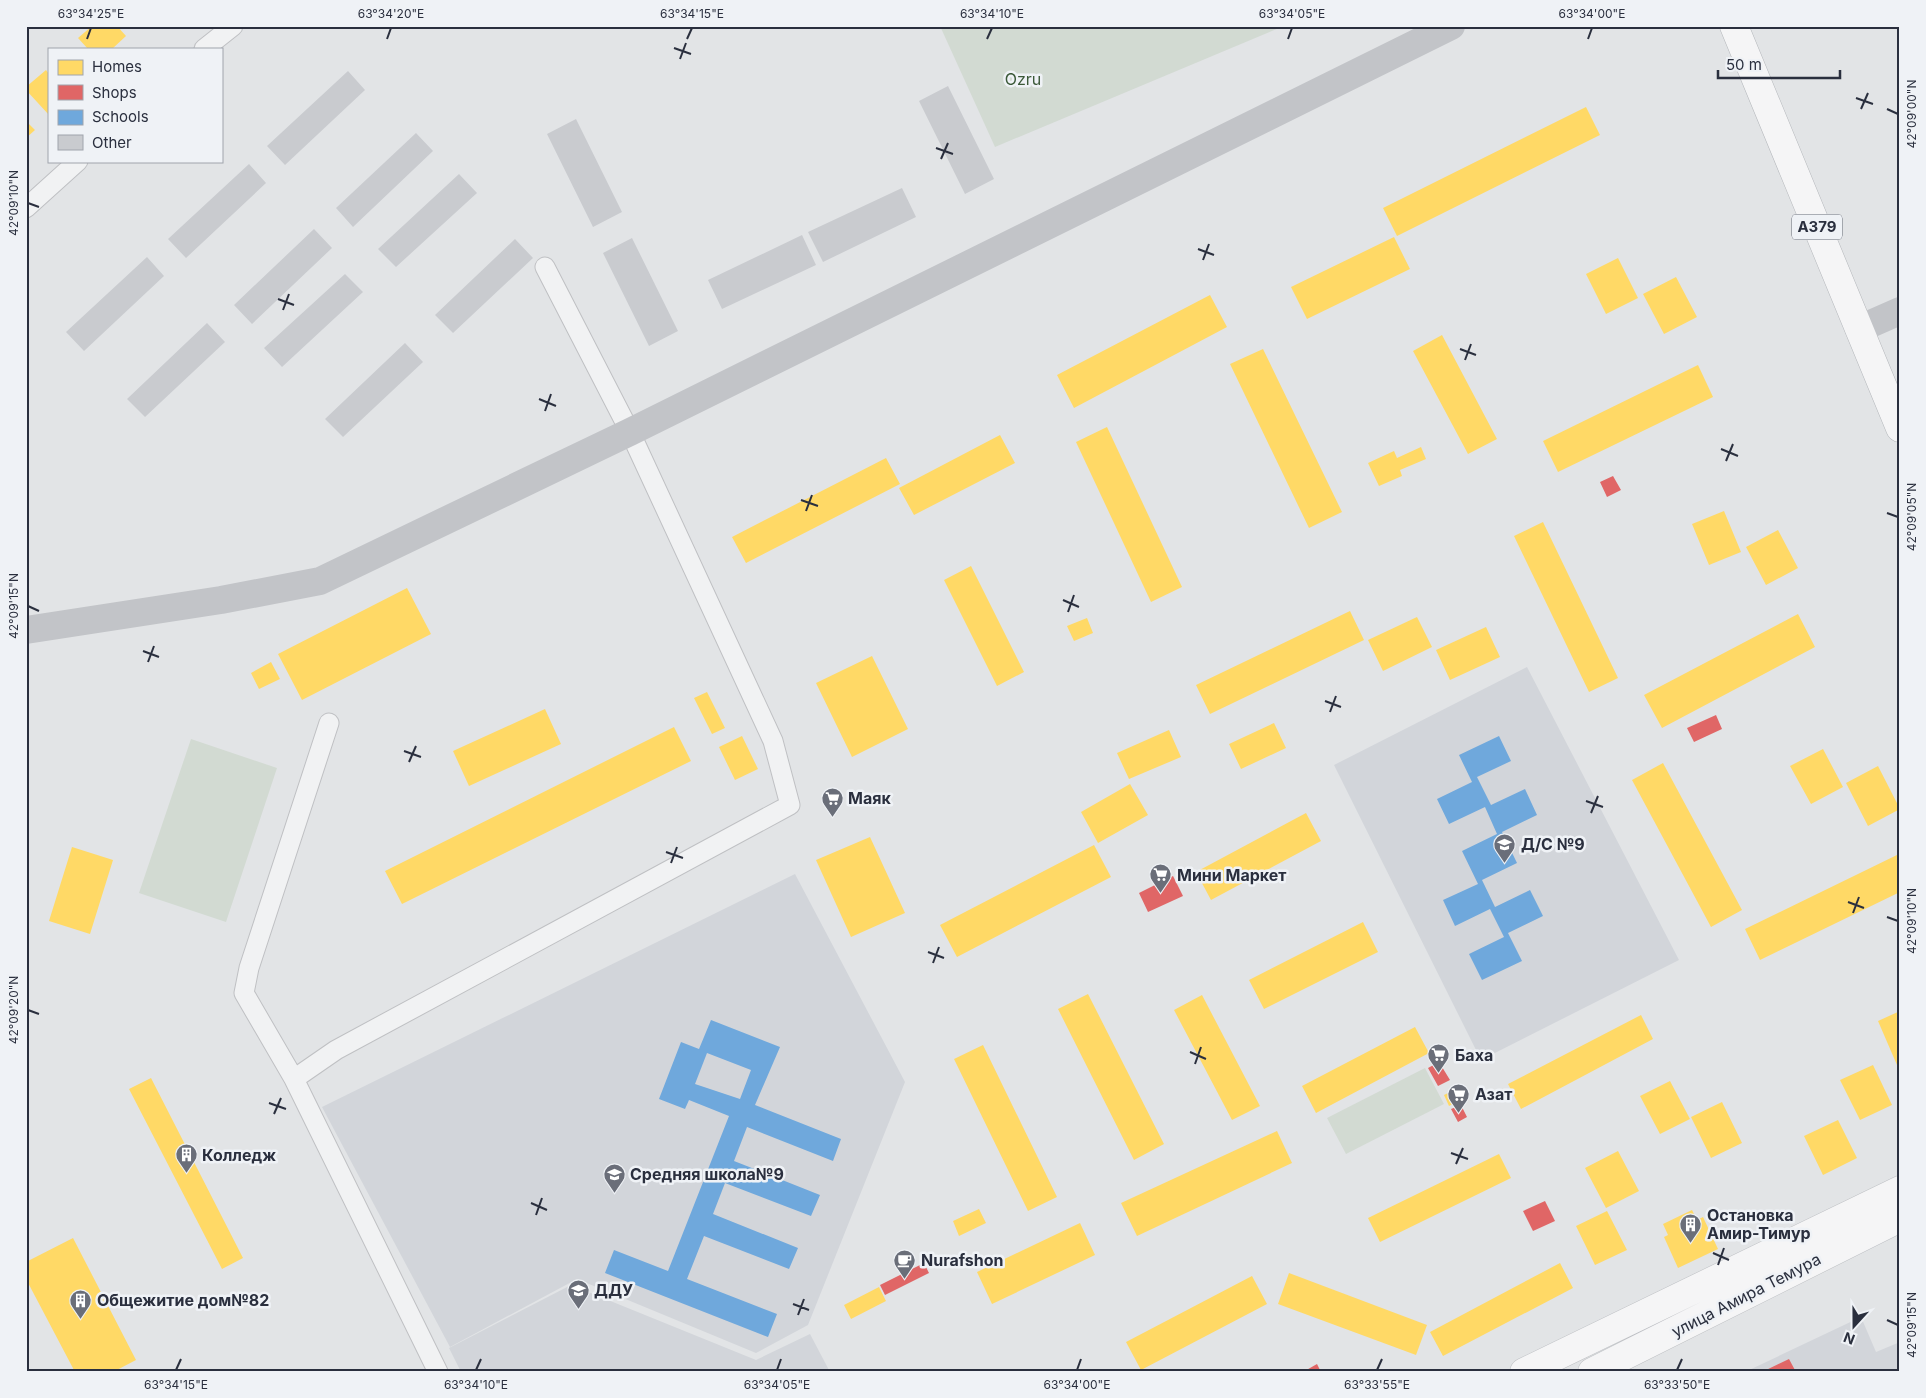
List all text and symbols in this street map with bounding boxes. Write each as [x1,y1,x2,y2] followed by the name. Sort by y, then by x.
[58,6,124,21] text: 63°34'25"E
[358,6,424,21] text: 63°34'20"E
[660,6,724,21] text: 63°34'15"E
[960,6,1024,21] text: 63°34'10"E
[1259,6,1325,21] text: 63°34'05"E
[1559,6,1625,21] text: 63°34'00"E
[48,48,222,162] legend
[1718,48,1841,80] scale bar
[1726,55,1762,74] text: 50 m
[92,57,142,76] text: Homes
[1005,69,1041,89] park label: Ozru
[1904,80,1919,148] text: 42°09'00"N
[92,83,137,102] text: Shops
[92,107,149,126] text: Schools
[92,133,132,152] text: Other
[6,170,21,236] text: 42°09'10"N
[1792,214,1842,240] road number: A379
[1904,483,1919,551] text: 42°09'05"N
[6,573,21,639] text: 42°09'15"N
[820,786,844,817] supermarket icon: Маяк
[848,788,891,808] place label: Маяк
[1493,832,1517,863] school or university icon: Д/С №9
[1521,834,1585,854] place label: Д/С №9
[1149,863,1173,894] supermarket icon: Мини Маркет
[1177,865,1287,885] place label: Мини Маркет
[1904,888,1919,954] text: 42°09'10"N
[6,976,21,1044] text: 42°09'20"N
[1427,1043,1451,1074] supermarket icon: Баха
[1455,1045,1493,1065] place label: Баха
[1447,1082,1471,1113] supermarket icon: Азат
[1475,1084,1512,1104] place label: Азат
[174,1143,198,1174] building icon: Колледж
[202,1145,276,1165] place label: Колледж
[602,1162,626,1193] school or university icon: Средняя школа№9
[630,1164,784,1184] place label: Средняя школа№9
[1707,1205,1811,1243] place label: Остановка Амир-Тимур
[1679,1212,1703,1243] building icon: Остановка Амир-Тимур
[893,1248,917,1279] cafe icon: Nurafshon
[1668,1249,1824,1341] street label: улица Амира Темура
[921,1250,1004,1270] place label: Nurafshon
[566,1278,590,1309] school or university icon: ДДУ
[594,1280,633,1300] place label: ДДУ
[69,1288,93,1319] building icon: Общежитие дом№82
[97,1290,269,1310] place label: Общежитие дом№82
[1904,1292,1919,1358] text: 42°09'15"N
[1828,1300,1878,1350] north arrow
[1841,1329,1857,1348] text: N
[144,1377,208,1392] text: 63°34'15"E
[444,1377,508,1392] text: 63°34'10"E
[744,1377,810,1392] text: 63°34'05"E
[1044,1377,1110,1392] text: 63°34'00"E
[1344,1377,1410,1392] text: 63°33'55"E
[1644,1377,1710,1392] text: 63°33'50"E

